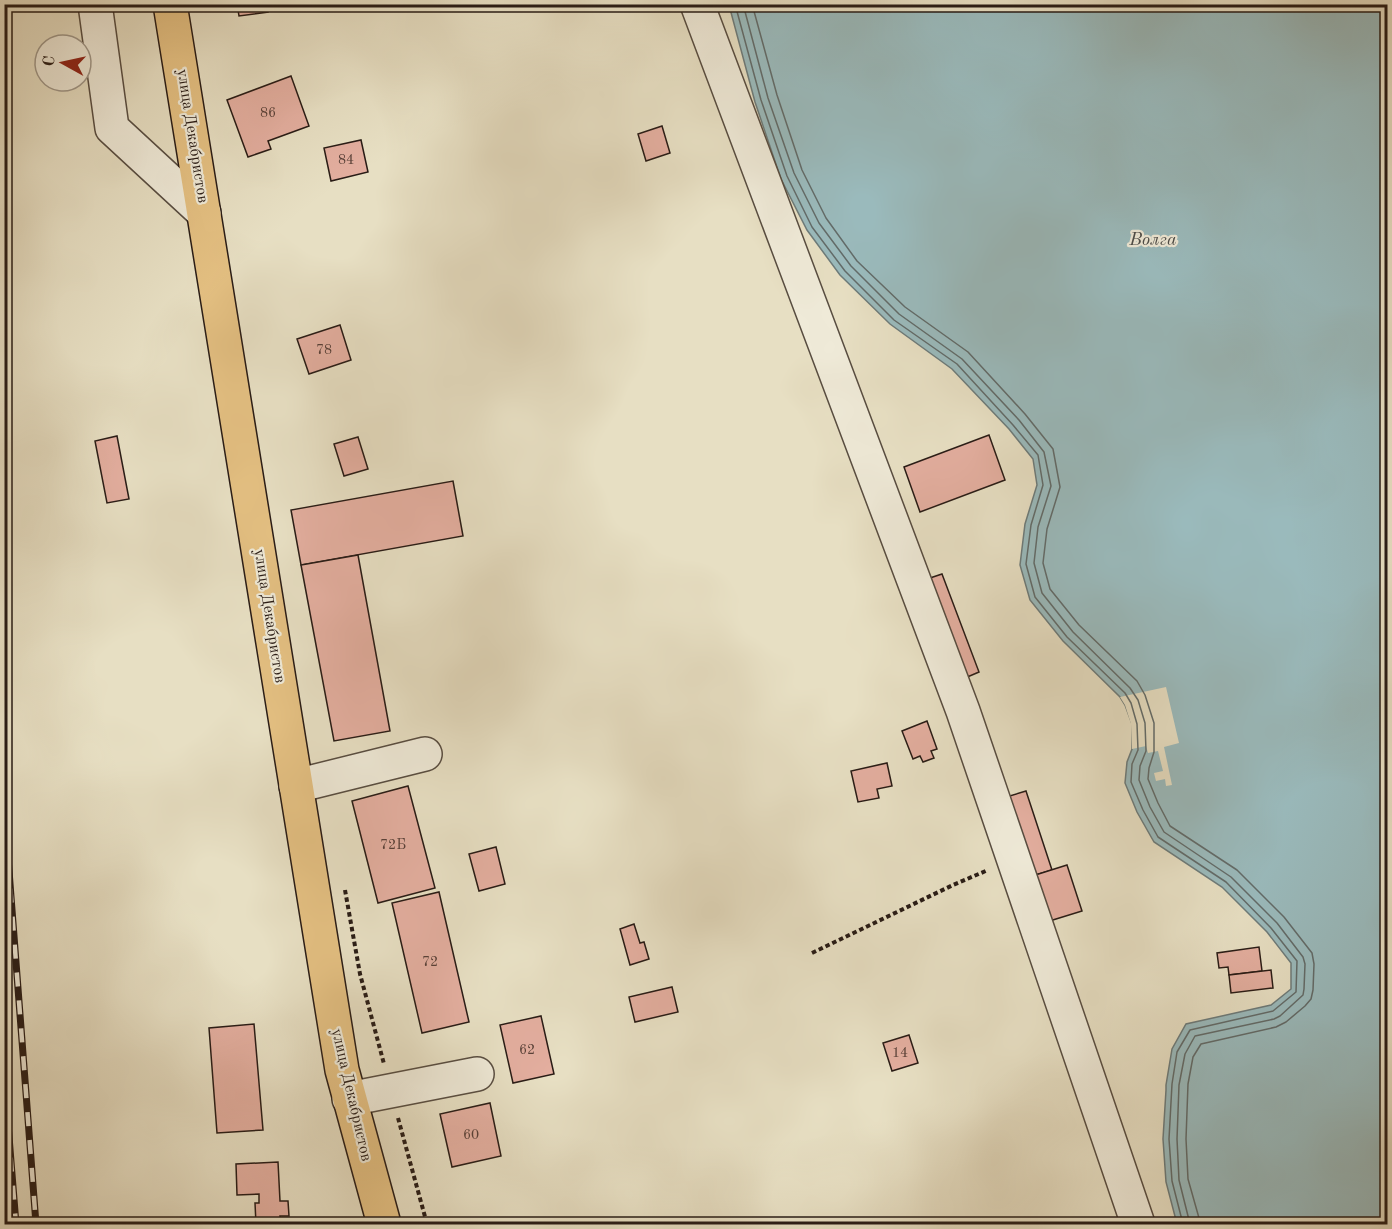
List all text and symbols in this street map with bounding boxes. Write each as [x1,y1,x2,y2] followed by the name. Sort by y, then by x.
[33,33,93,93] north arrow
[41,55,59,68] text: С
[173,68,211,204] street label: улица Декабристов
[260,106,276,120] house number: 86
[338,153,354,167] house number: 84
[1128,231,1177,249] water label: Волга
[316,343,332,357] house number: 78
[250,548,288,684] street label: улица Декабристов
[380,838,406,852] house number: 72Б
[422,955,438,969] house number: 72
[328,1027,374,1163] street label: улица Декабристов
[519,1043,535,1057] house number: 62
[892,1046,908,1060] house number: 14
[463,1128,479,1142] house number: 60

